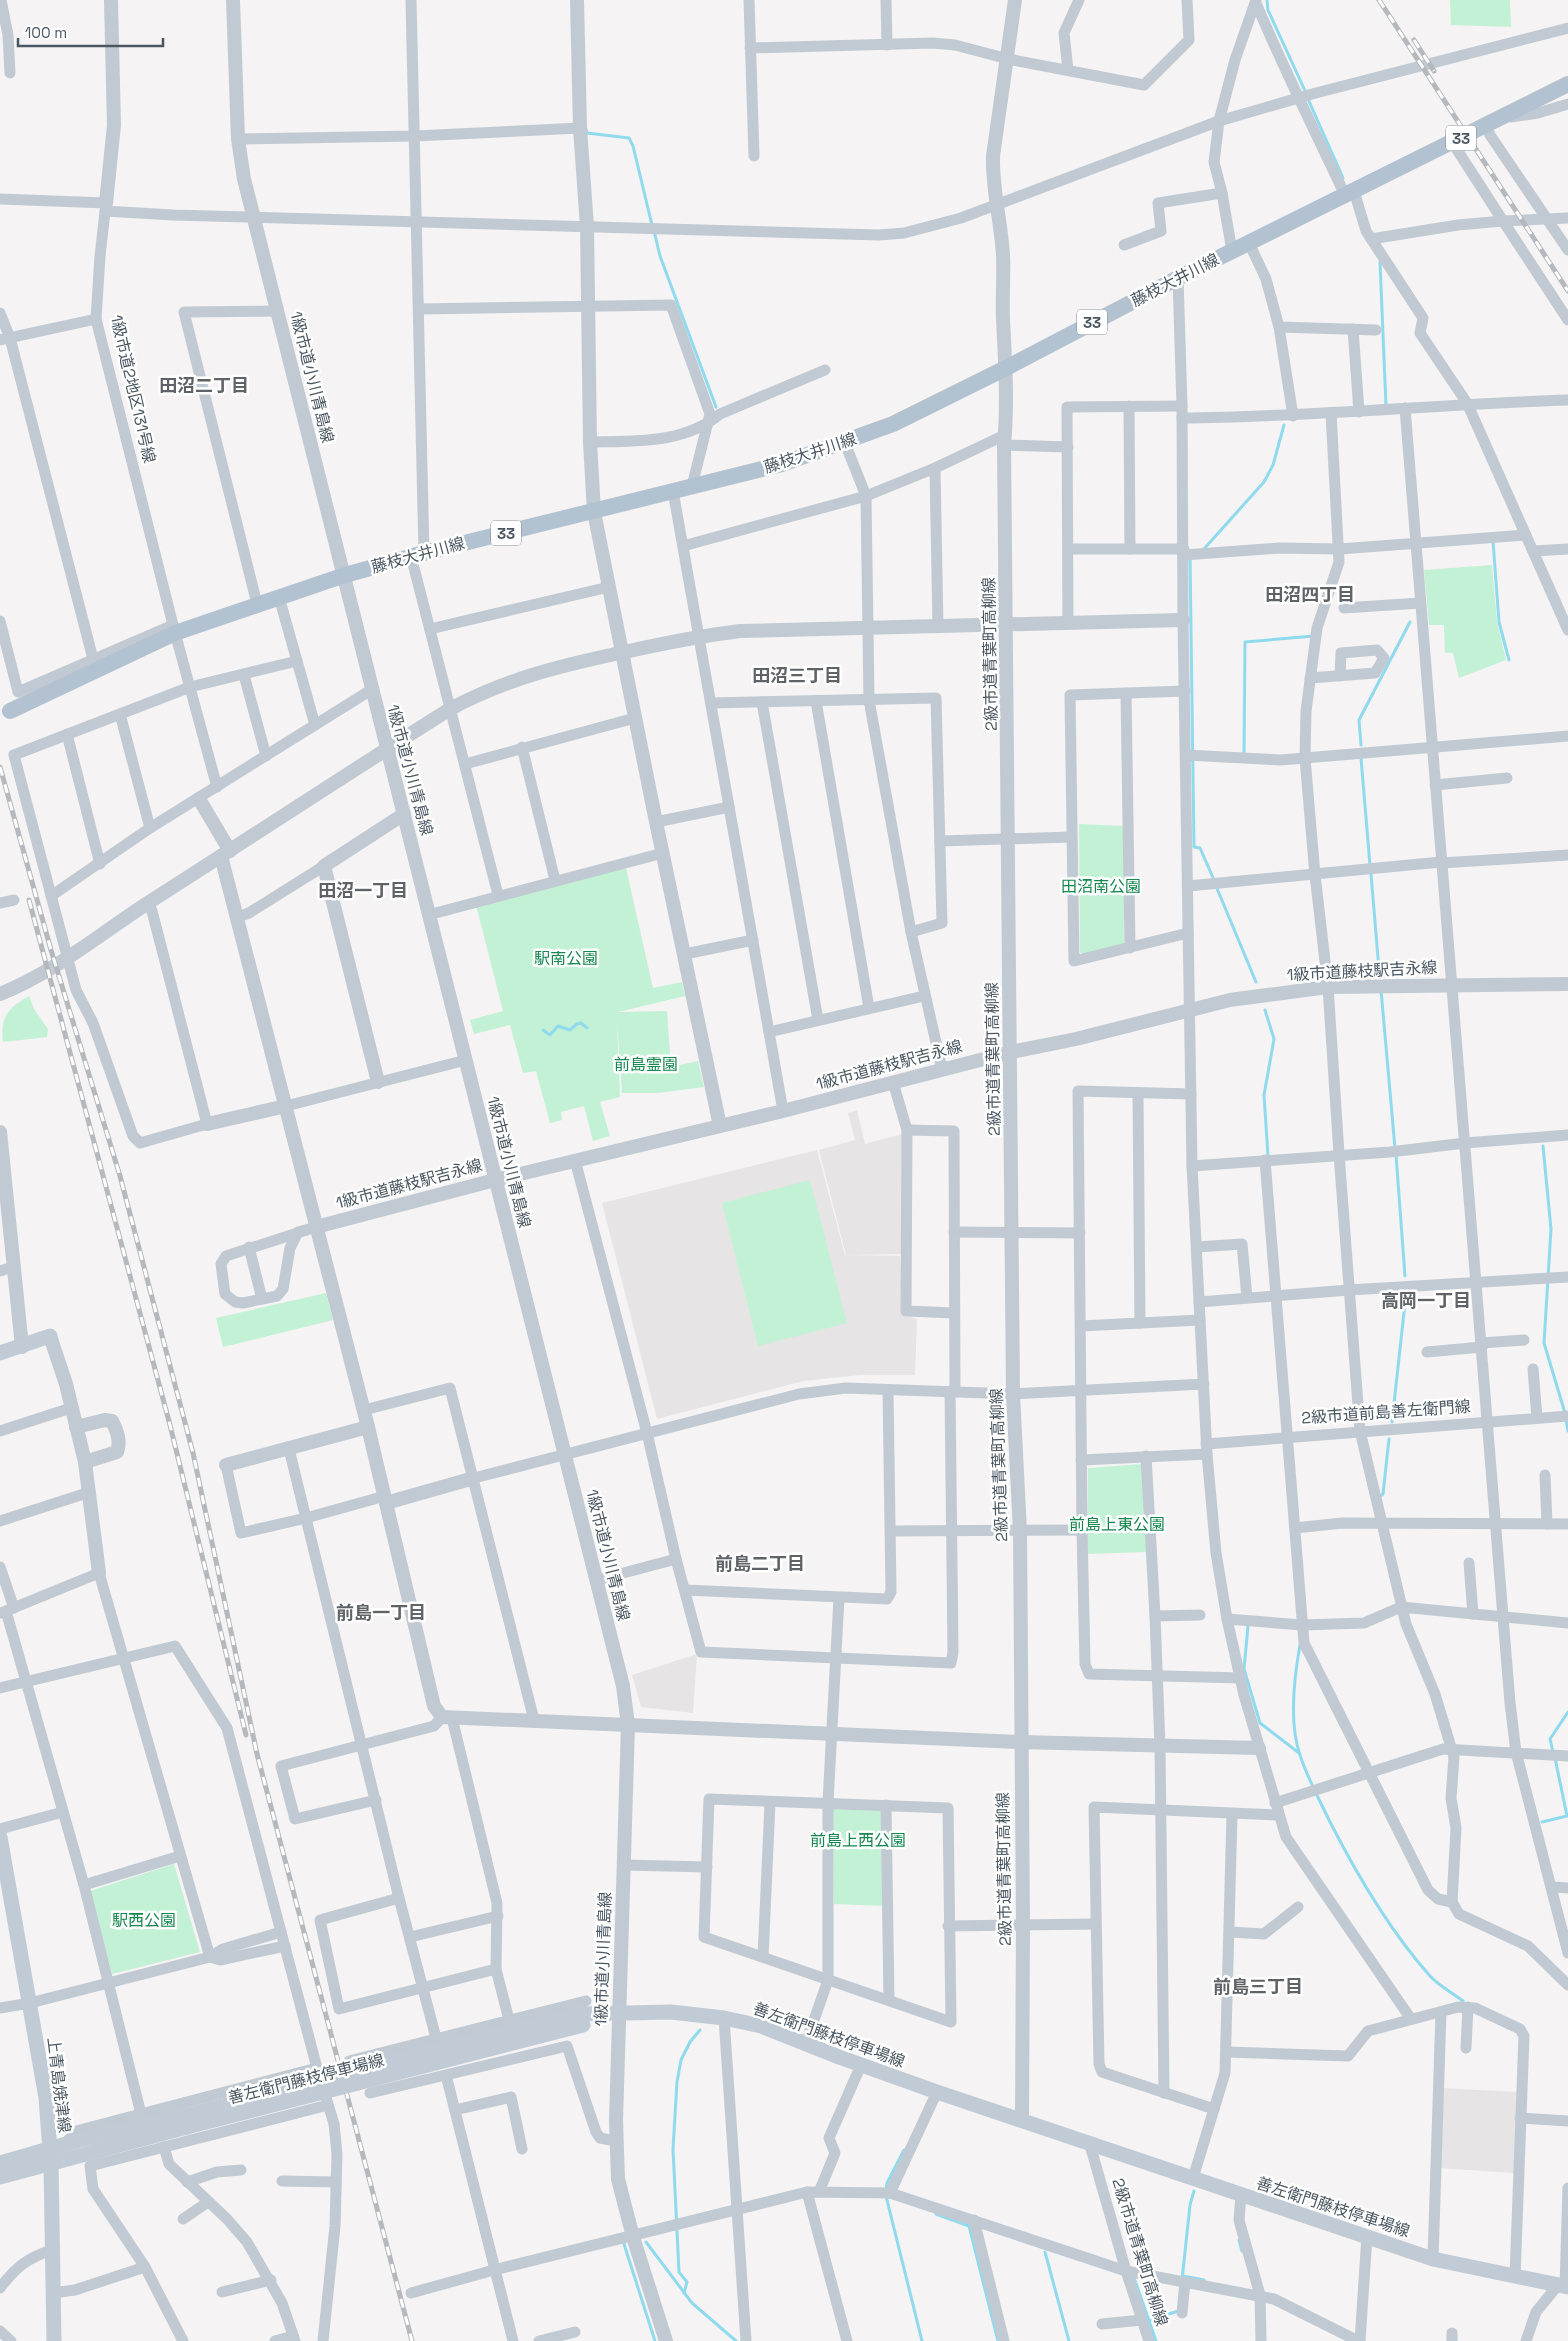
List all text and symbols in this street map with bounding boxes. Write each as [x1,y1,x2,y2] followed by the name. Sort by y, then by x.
[18,15,162,47] scale bar
[25,23,67,42] text: 100 m
[1446,126,1476,150] road number: 33
[1127,249,1223,311] street label: 藤枝大井川線
[286,309,338,445] street label: 1級市道小川青島線
[1077,310,1107,334] road number: 33
[106,313,160,465] street label: 1級市道2地区131号線
[159,374,249,397] district label: 田沼二丁目
[761,428,859,478] street label: 藤枝大井川線
[491,520,521,546] road number: 33
[369,532,467,578] street label: 藤枝大井川線
[978,577,1002,731] street label: 2級市道青葉町高柳線
[1265,583,1355,606] district label: 田沼四丁目
[752,664,842,687] district label: 田沼三丁目
[382,702,438,838] street label: 1級市道小川青島線
[1061,876,1141,897] park label: 田沼南公園
[318,879,408,902] district label: 田沼一丁目
[534,948,598,969] park label: 駅南公園
[1286,957,1438,985] street label: 1級市道藤枝駅吉永線
[981,982,1005,1136] street label: 2級市道青葉町高柳線
[813,1035,965,1095] street label: 1級市道藤枝駅吉永線
[614,1054,678,1075] park label: 前島霊園
[483,1094,535,1230] street label: 1級市道小川青島線
[333,1154,485,1214] street label: 1級市道藤枝駅吉永線
[1381,1289,1471,1312] district label: 高岡一丁目
[986,1388,1012,1542] street label: 2級市道青葉町高柳線
[1301,1396,1471,1428] street label: 2級市道前島善左衛門線
[582,1487,634,1623] street label: 1級市道小川青島線
[1069,1514,1165,1535] park label: 前島上東公園
[715,1552,805,1575] district label: 前島二丁目
[336,1601,426,1624] district label: 前島一丁目
[992,1792,1016,1946] street label: 2級市道青葉町高柳線
[810,1830,906,1851] park label: 前島上西公園
[590,1891,616,2027] street label: 1級市道小川青島線
[112,1910,176,1931] park label: 駅西公園
[1213,1975,1303,1998] district label: 前島三丁目
[750,1998,908,2072] street label: 善左衛門藤枝停車場線
[43,2036,75,2134] street label: 上青島焼津線
[226,2049,386,2109] street label: 善左衛門藤枝停車場線
[1254,2172,1412,2242] street label: 善左衛門藤枝停車場線
[1107,2175,1173,2329] street label: 2級市道青葉町高柳線

